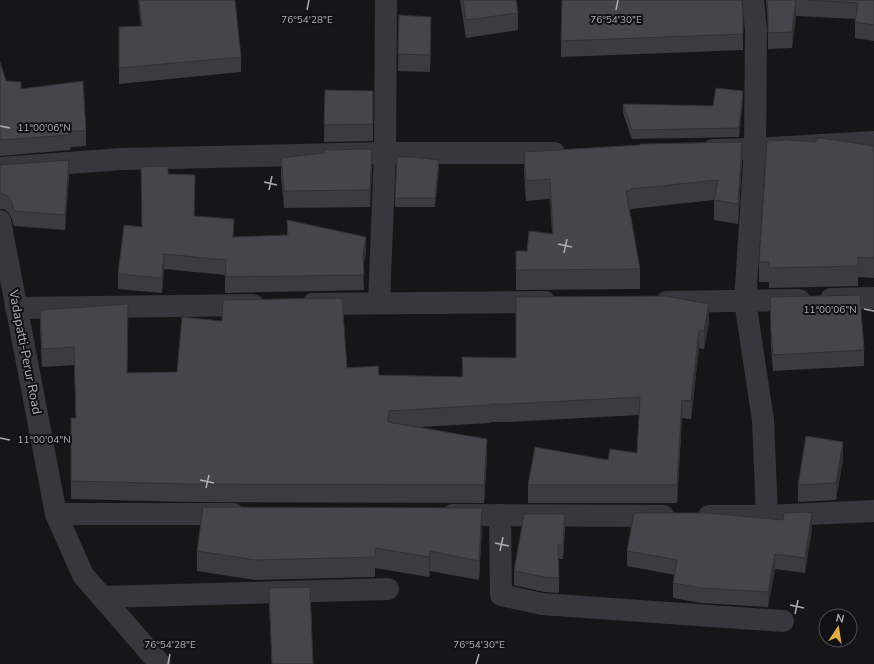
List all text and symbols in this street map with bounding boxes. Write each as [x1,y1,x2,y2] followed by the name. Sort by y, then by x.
[281,13,333,27] text: 76°54'28"E
[590,13,642,27] text: 76°54'30"E
[17,121,71,135] text: 11°00'06"N
[4,287,46,416] street label: Vadapatti-Perur Road
[803,303,857,317] text: 11°00'06"N
[17,433,71,447] text: 11°00'04"N
[818,608,858,648] north arrow
[834,611,846,627] text: N
[144,638,196,652] text: 76°54'28"E
[453,638,505,652] text: 76°54'30"E

